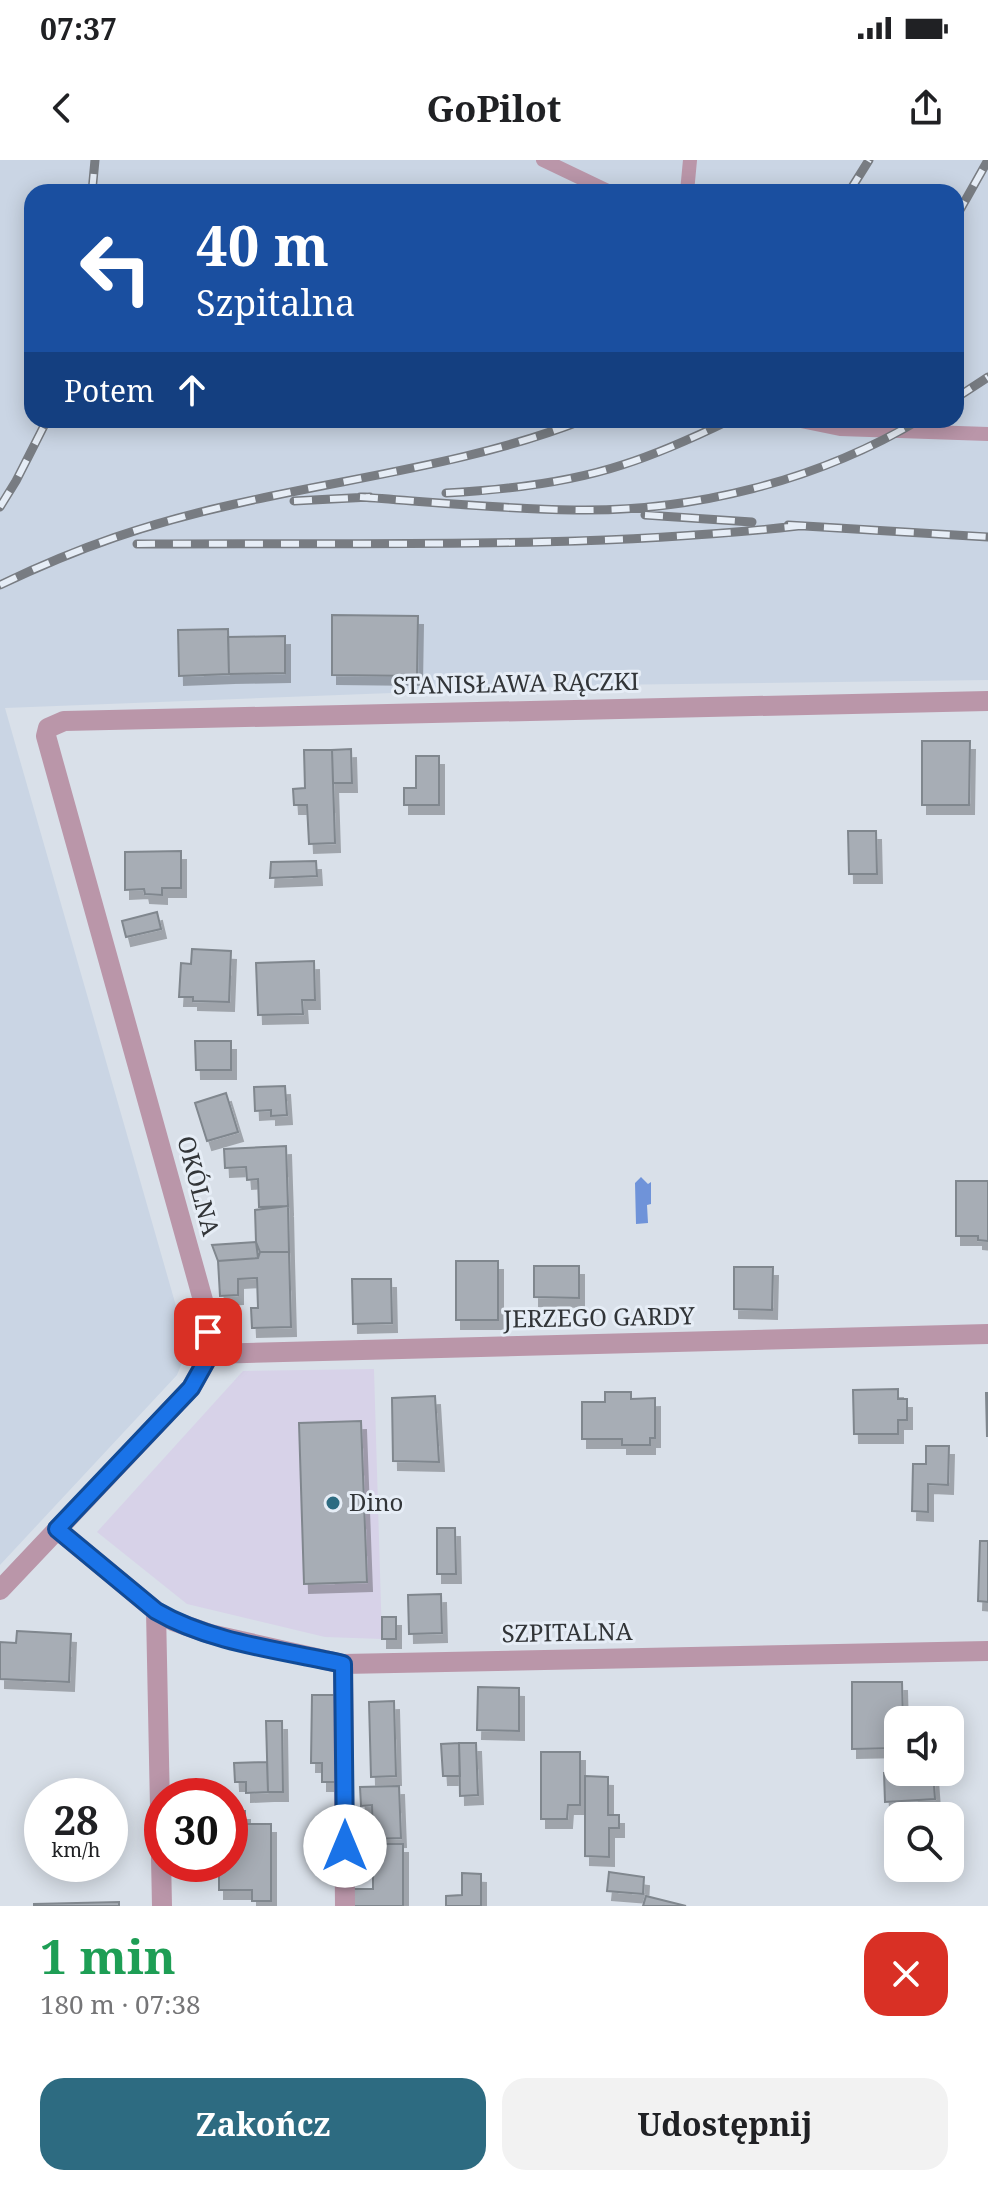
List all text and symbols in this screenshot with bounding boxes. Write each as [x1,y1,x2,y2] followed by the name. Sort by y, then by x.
[40,8,117,49] text: 07:37
[427,84,561,133] text: GoPilot
[40,86,84,130] icon: back
[904,86,948,130] icon: share
[196,206,329,282] text: 40 m
[64,216,168,320] icon: left
[196,278,355,327] text: Szpitalna
[170,368,214,412] icon: ahead
[64,370,154,411] text: Potem
[392,664,639,701] street label: STANISŁAWA RĄCZKI
[170,1132,229,1239] street label: OKÓLNA
[174,1298,242,1366] pin
[502,1298,696,1335] street label: JERZEGO GARDY
[186,1310,230,1354] icon: arrive
[349,1485,403,1518] place label: Dino
[324,1494,342,1512] marker: Dino
[501,1614,633,1649] street label: SZPITALNA
[884,1706,964,1882] map controls
[884,1706,964,1786] button: sound
[144,1778,248,1882] speed limit sign: 30
[53,1792,99,1847] text: 28
[884,1802,964,1882] button: search
[303,1804,387,1888] position arrow
[51,1836,101,1863] text: km/h
[40,1923,176,1988] text: 1 min
[864,1932,948,2016] button: close
[40,1986,201,2022] text: 180 m · 07:38
[40,2078,486,2170] button: Zakończ
[502,2078,948,2170] button: Udostępnij

